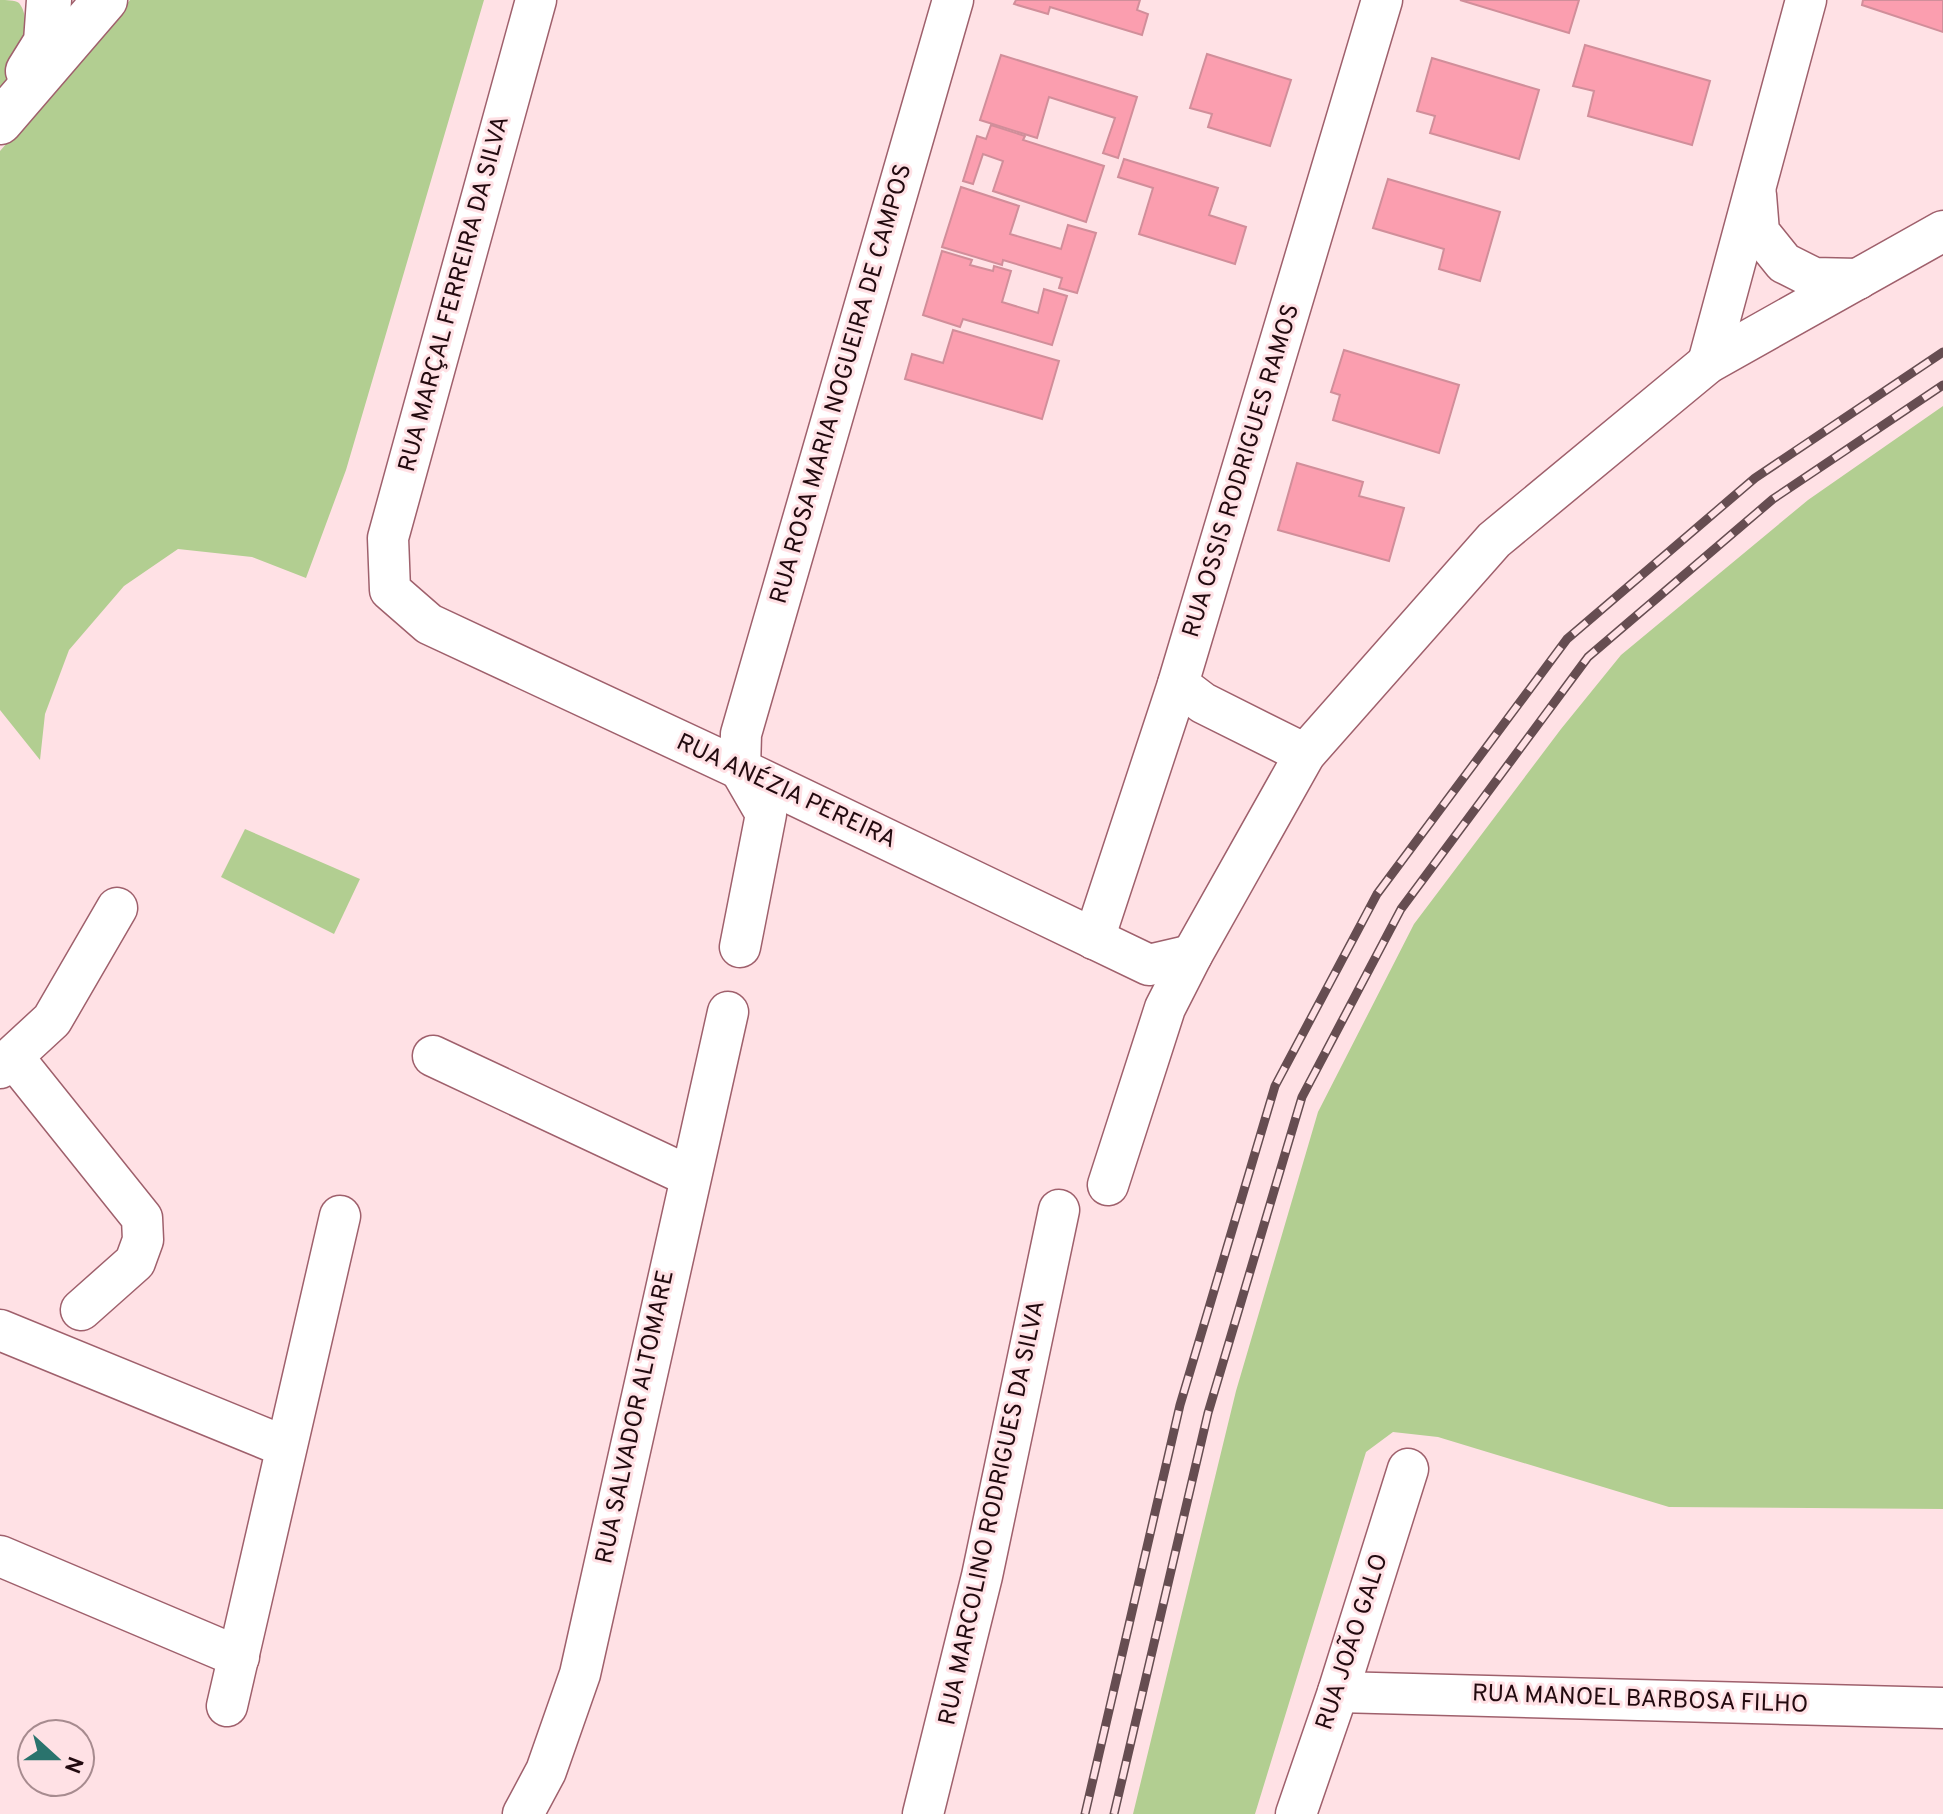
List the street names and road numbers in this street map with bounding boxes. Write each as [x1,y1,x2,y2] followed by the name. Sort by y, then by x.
[393,113,517,475] street label: RUA MARÇAL FERREIRA DA SILVA
[765,161,919,607] street label: RUA ROSA MARIA NOGUEIRA DE CAMPOS
[1177,301,1307,641] street label: RUA OSSIS RODRIGUES RAMOS
[671,726,902,856] street label: RUA ANÉZIA PEREIRA
[590,1267,682,1567] street label: RUA SALVADOR ALTOMARE
[933,1298,1053,1728] street label: RUA MARCOLINO RODRIGUES DA SILVA
[1308,1549,1396,1734] street label: RUA JOÃO GALO
[1471,1679,1809,1721] street label: RUA MANOEL BARBOSA FILHO

